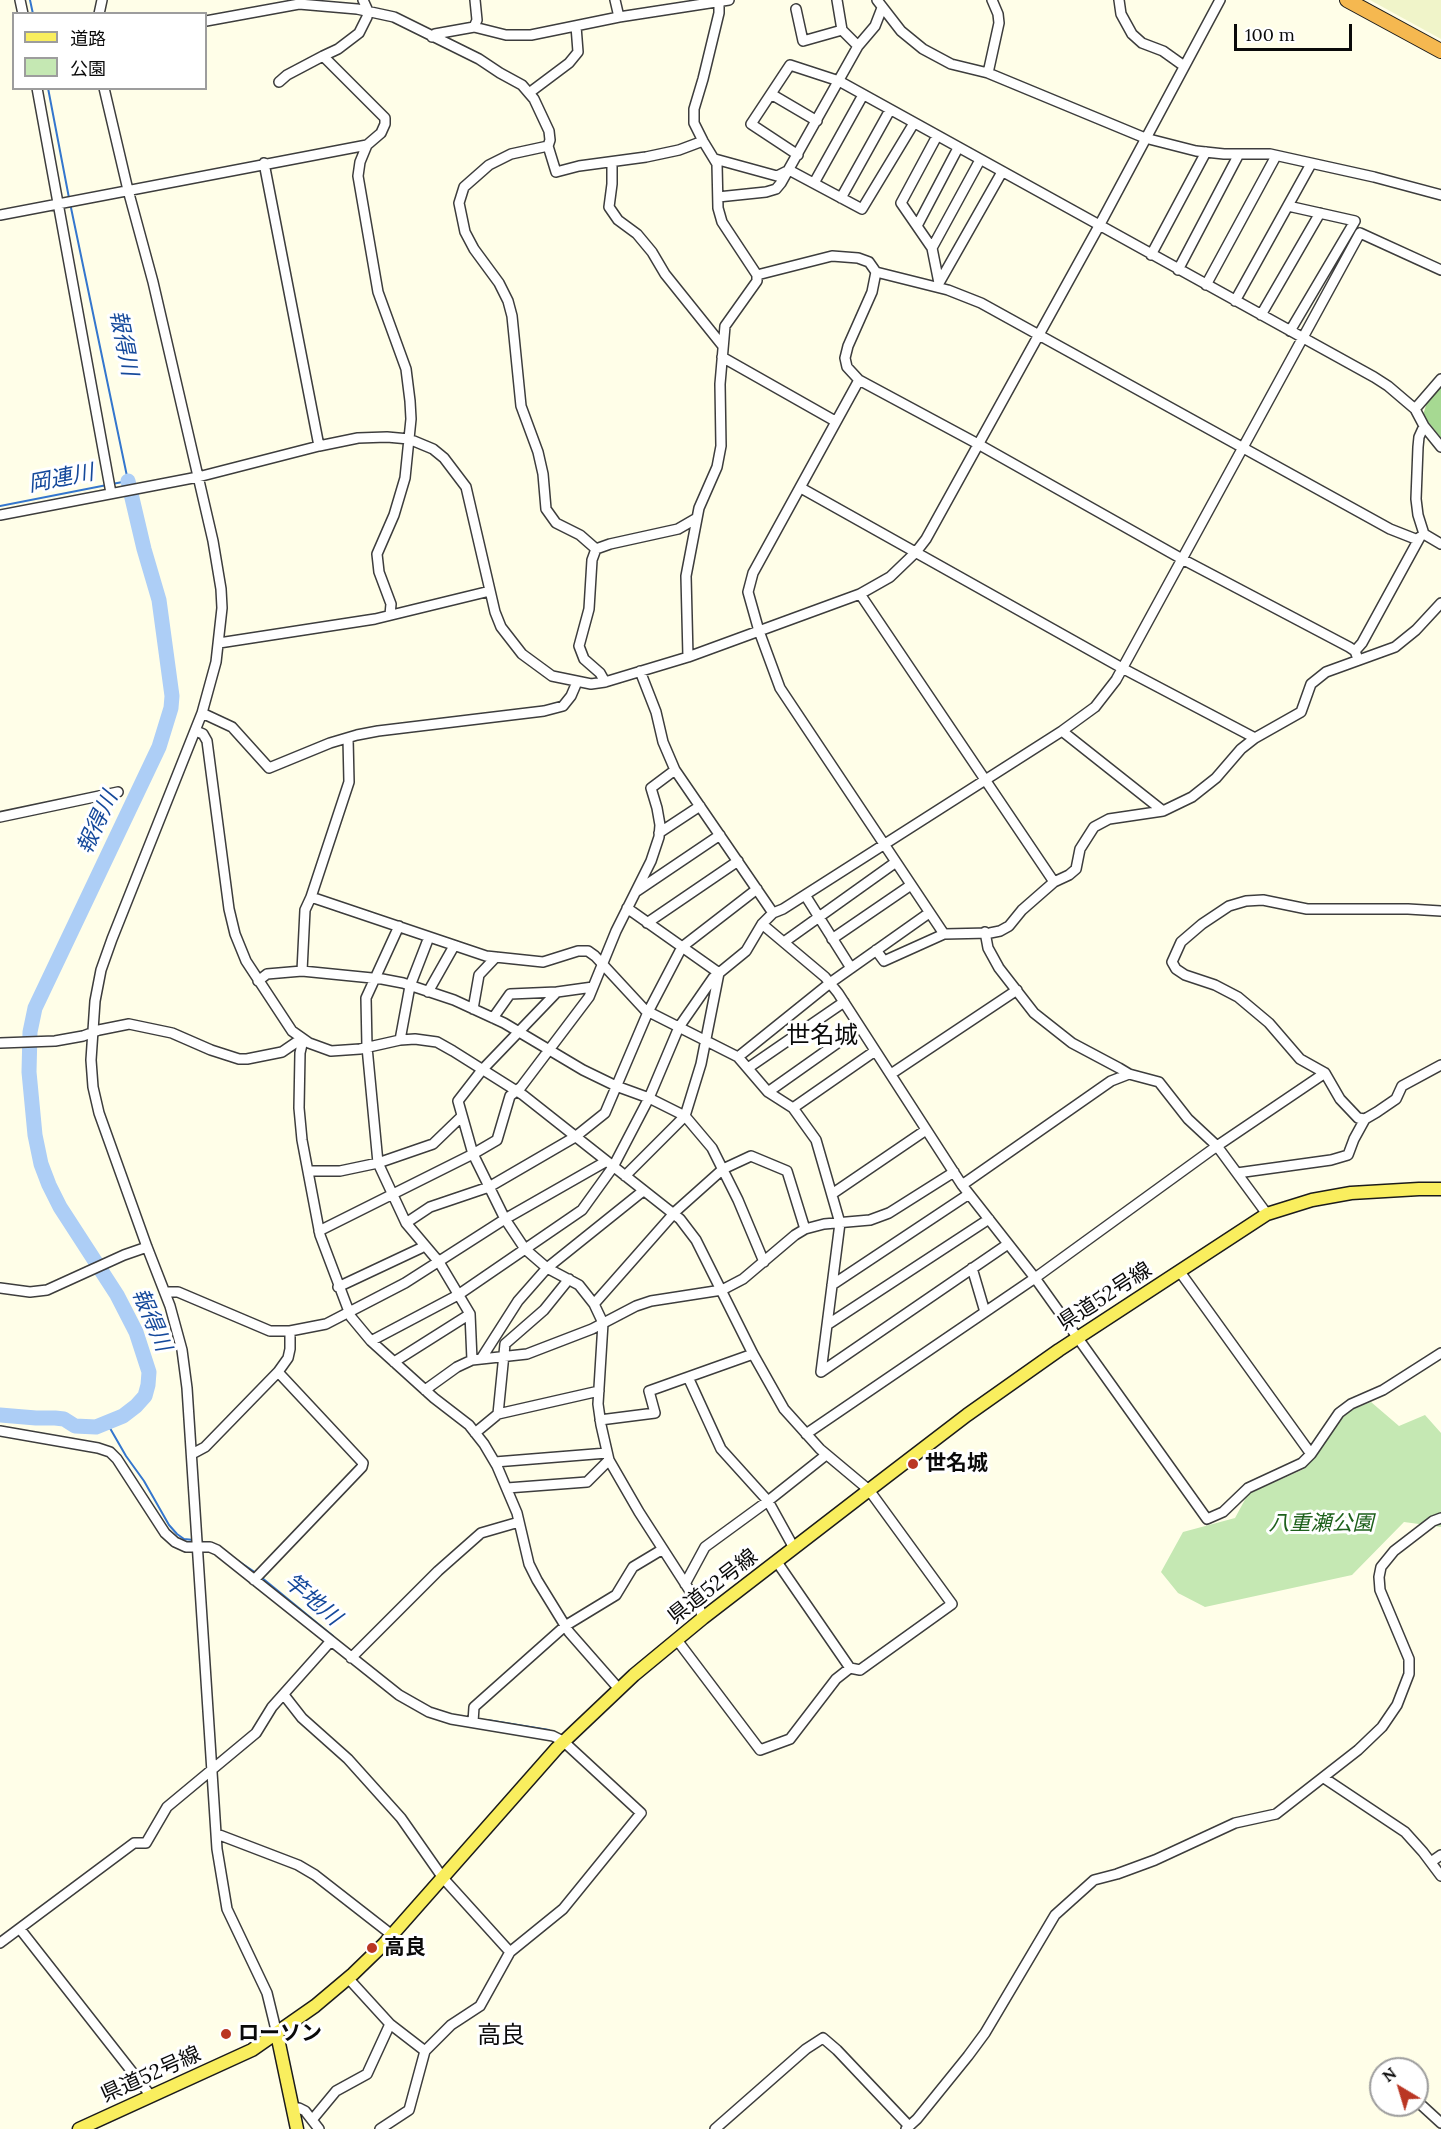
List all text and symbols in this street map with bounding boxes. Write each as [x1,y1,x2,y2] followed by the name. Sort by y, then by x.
[12,12,207,90] legend
[1237,12,1356,50] scale bar
[1245,23,1295,46] text: 100 m
[70,27,106,50] text: 道路
[70,57,106,80] text: 公園
[104,308,142,378] water label: 報得川
[26,460,96,498] water label: 岡連川
[72,788,124,858] water label: 報得川
[786,1022,858,1050] district label: 世名城
[1053,1257,1157,1337] street label: 県道52号線
[126,1284,176,1356] water label: 報得川
[925,1451,988,1477] place label: 世名城
[906,1457,920,1471] marker: 世名城
[1269,1511,1373,1537] park label: 八重瀬公園
[663,1544,763,1630] street label: 県道52号線
[278,1569,346,1631] water label: 竿地川
[384,1935,426,1961] place label: 高良
[365,1941,379,1955] marker: 高良
[238,2021,322,2047] place label: ローソン
[477,2022,525,2050] district label: 高良
[219,2027,233,2041] marker: ローソン
[97,2042,205,2108] street label: 県道52号線
[1369,2057,1429,2117] north arrow
[1378,2063,1400,2086] text: N

